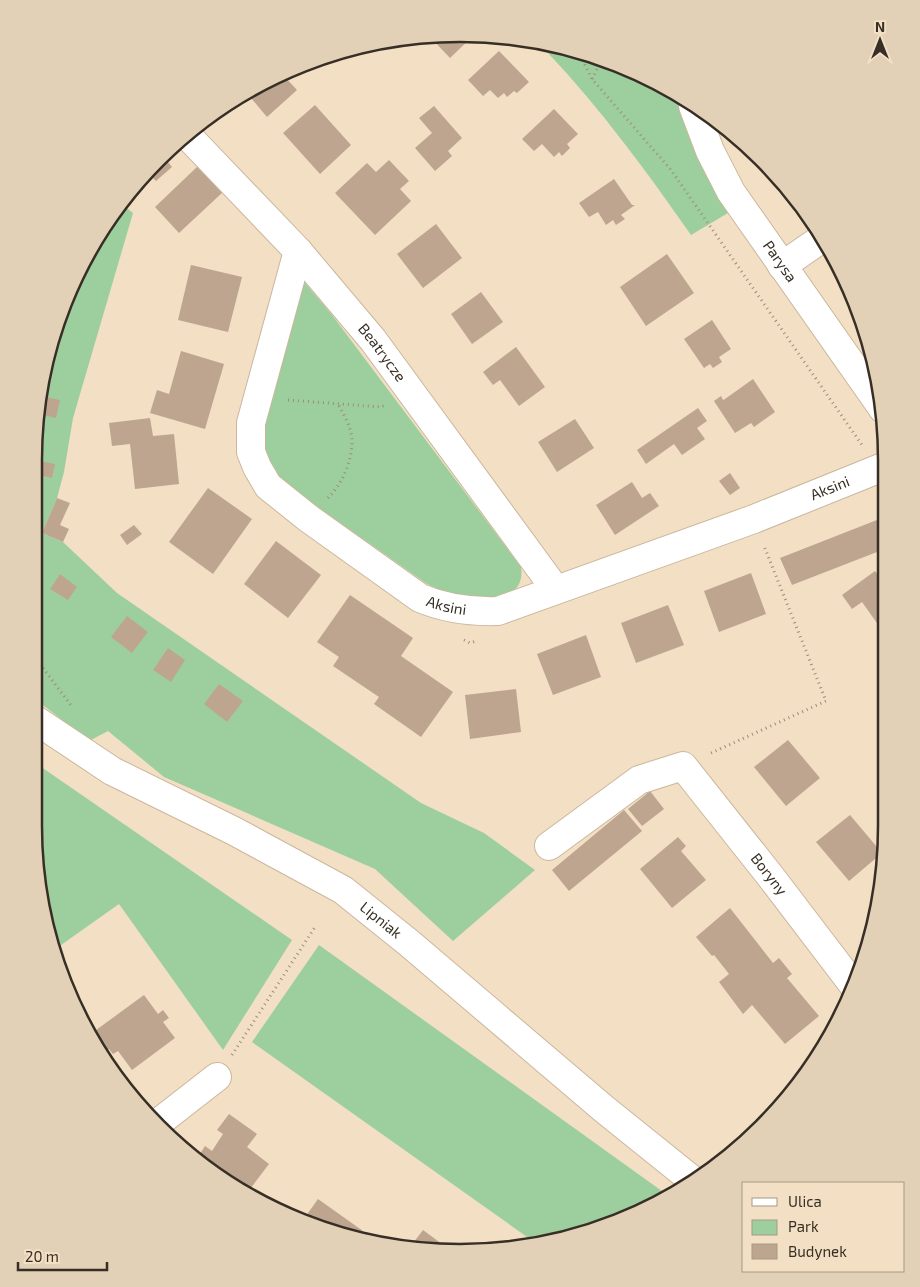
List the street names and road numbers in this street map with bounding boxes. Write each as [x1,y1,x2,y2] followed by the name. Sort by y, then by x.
[760,237,801,285] street label: Parysa
[355,319,410,385] street label: Beatrycze
[807,471,852,503] street label: Aksini
[424,591,468,618] street label: Aksini
[748,849,792,898] street label: Boryny
[357,897,406,942] street label: Lipniak

